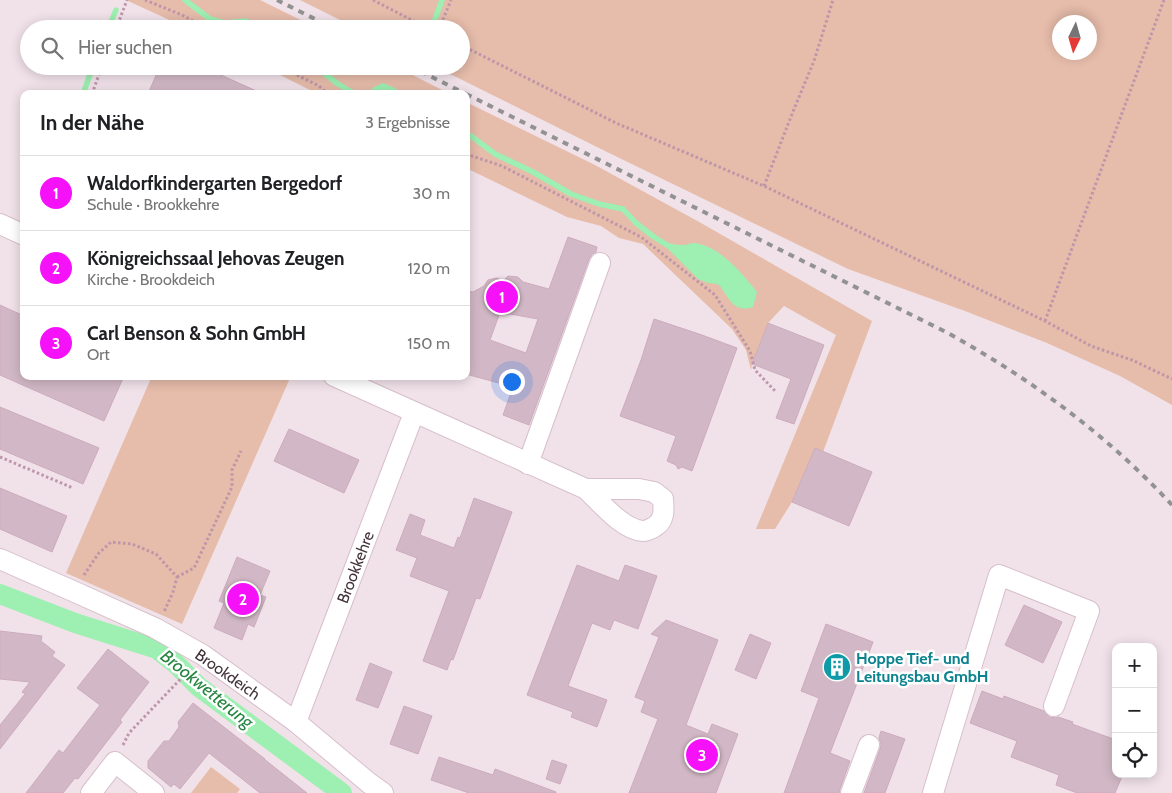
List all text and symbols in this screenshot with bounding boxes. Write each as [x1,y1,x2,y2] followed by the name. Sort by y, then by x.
[1052,15,1097,60] north arrow
[20,20,470,75] search box
[38,34,66,62] icon: search
[78,36,172,59] text: Hier suchen
[40,110,144,135] text: In der Nähe
[365,113,450,132] text: 3 Ergebnisse
[87,172,342,195] text: Waldorfkindergarten Bergedorf
[53,184,59,203] text: 1
[413,184,450,203] text: 30 m
[87,195,219,214] text: Schule · Brookkehre
[87,247,345,270] text: Königreichssaal Jehovas Zeugen
[52,259,60,278] text: 2
[408,259,450,278] text: 120 m
[87,270,215,289] text: Kirche · Brookdeich
[486,278,518,316] pin: 1
[87,322,306,345] text: Carl Benson & Sohn GmbH
[52,334,60,353] text: 3
[407,334,450,353] text: 150 m
[87,345,110,364] text: Ort
[499,369,525,395] your location
[333,528,378,606] street label: Brookkehre
[227,580,259,618] pin: 2
[1112,643,1157,778] map controls
[1112,643,1157,688] button: +
[156,645,258,734] water label: Brookwetterung
[191,645,264,704] street label: Brookdeich
[856,649,988,686] place label: Hoppe Tief- und Leitungsbau GmbH
[822,652,852,682] building icon: Hoppe Tief- und Leitungsbau GmbH
[1112,688,1157,733] button: −
[1112,733,1157,778] button: locate
[686,736,718,774] pin: 3

